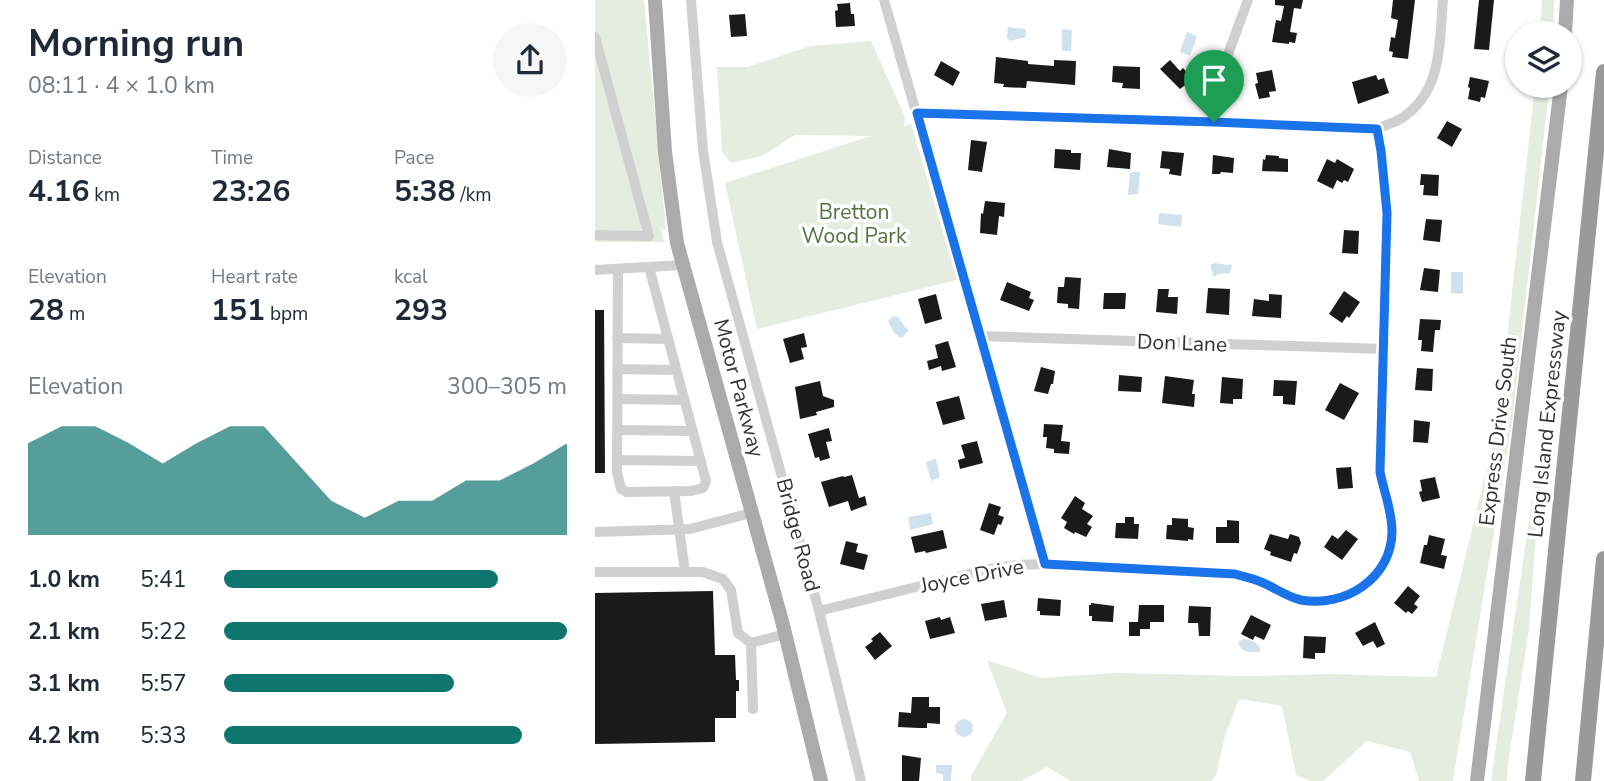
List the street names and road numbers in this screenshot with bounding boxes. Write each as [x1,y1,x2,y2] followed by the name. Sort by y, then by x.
[1521,309,1573,539] street label: Long Island Expressway
[707,316,771,461] street label: Motor Parkway
[1136,327,1228,359] street label: Don Lane
[1472,335,1524,527] street label: Express Drive South
[769,475,827,595] street label: Bridge Road
[917,552,1026,600] street label: Joyce Drive

